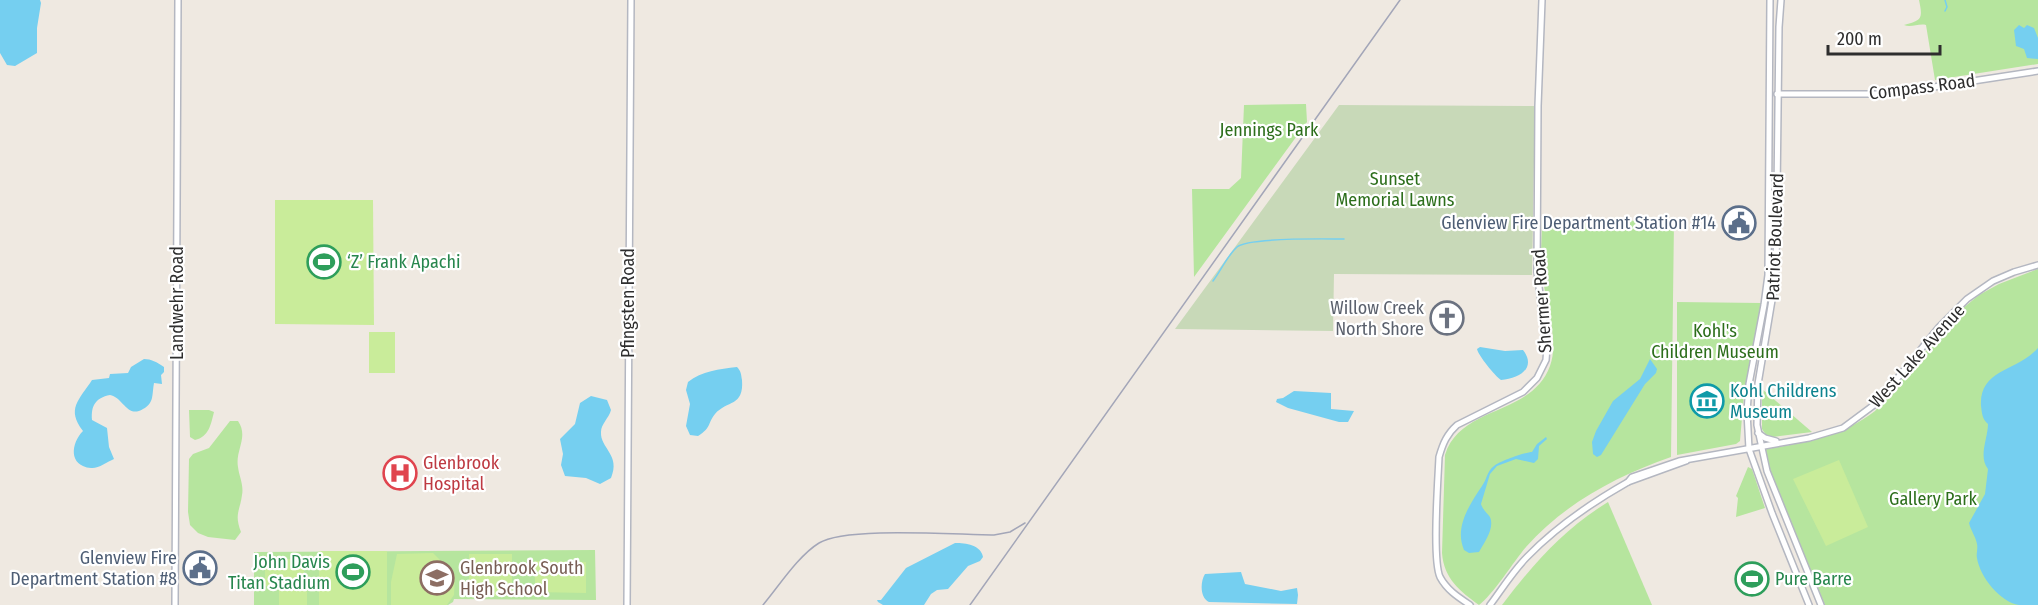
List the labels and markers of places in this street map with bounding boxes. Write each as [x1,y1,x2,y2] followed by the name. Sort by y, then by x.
[1721,205,1757,241] public building icon: Glenview Fire Department Station #14
[1441,212,1716,234] place label: Glenview Fire Department Station #14
[306,244,342,280] sports icon: ‘Z’ Frank Apachi
[347,251,461,273] place label: ‘Z’ Frank Apachi
[1330,297,1425,340] place label: Willow Creek North Shore
[1429,300,1465,336] church icon: Willow Creek North Shore
[1730,380,1837,423] place label: Kohl Childrens Museum
[1689,383,1725,419] museum icon: Kohl Childrens Museum
[423,452,500,495] place label: Glenbrook Hospital
[382,455,418,491] hospital icon: Glenbrook Hospital
[10,547,177,590] place label: Glenview Fire Department Station #8
[182,550,218,586] public building icon: Glenview Fire Department Station #8
[228,551,330,594] place label: John Davis Titan Stadium
[335,554,371,590] sports icon: John Davis Titan Stadium
[460,557,583,600] place label: Glenbrook South High School
[419,560,455,596] school or university icon: Glenbrook South High School
[1734,561,1770,597] sports icon: Pure Barre
[1775,568,1852,590] place label: Pure Barre

